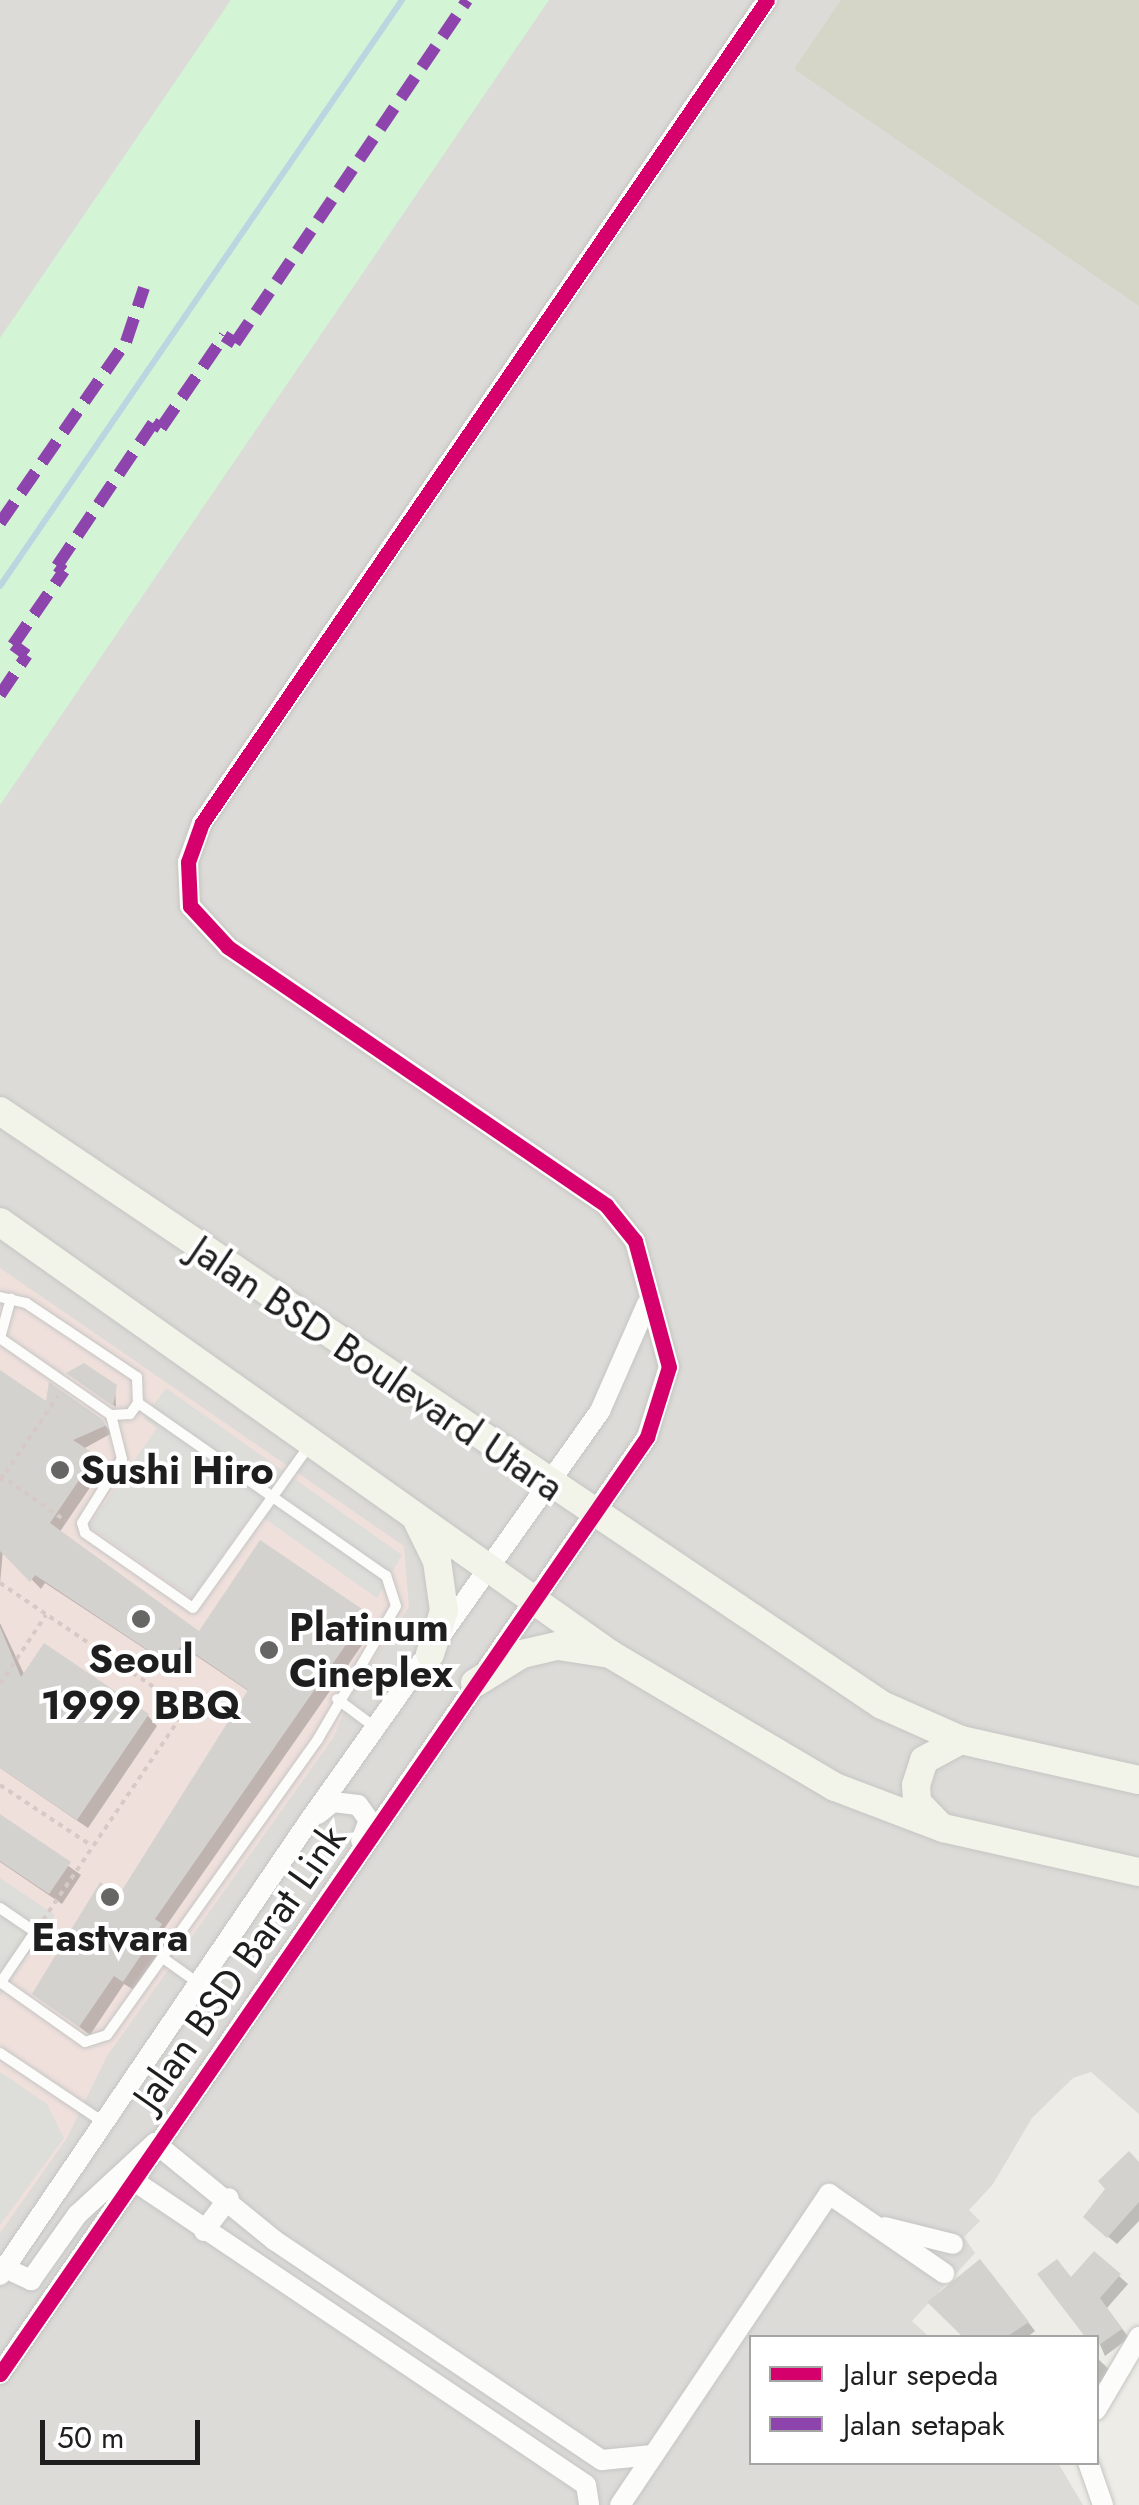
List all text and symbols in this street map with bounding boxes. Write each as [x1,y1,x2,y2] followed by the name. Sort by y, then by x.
[181,1225,573,1511] street label: Jalan BSD Boulevard Utara
[80,1446,274,1494] place label: Sushi Hiro
[49,1459,71,1481] marker: Sushi Hiro
[289,1603,453,1697] place label: Platinum Cineplex
[130,1608,152,1630] marker: Seoul 1999 BBQ
[41,1635,241,1729] place label: Seoul 1999 BBQ
[258,1639,280,1661] marker: Platinum Cineplex
[123,1815,355,2119] street label: Jalan BSD Barat Link
[99,1886,121,1908] marker: Eastvara
[31,1913,189,1961] place label: Eastvara
[749,2335,1099,2465] legend
[843,2353,998,2396] text: Jalur sepeda
[45,2400,205,2462] scale bar
[843,2403,1005,2446] text: Jalan setapak
[57,2416,124,2459] text: 50 m

